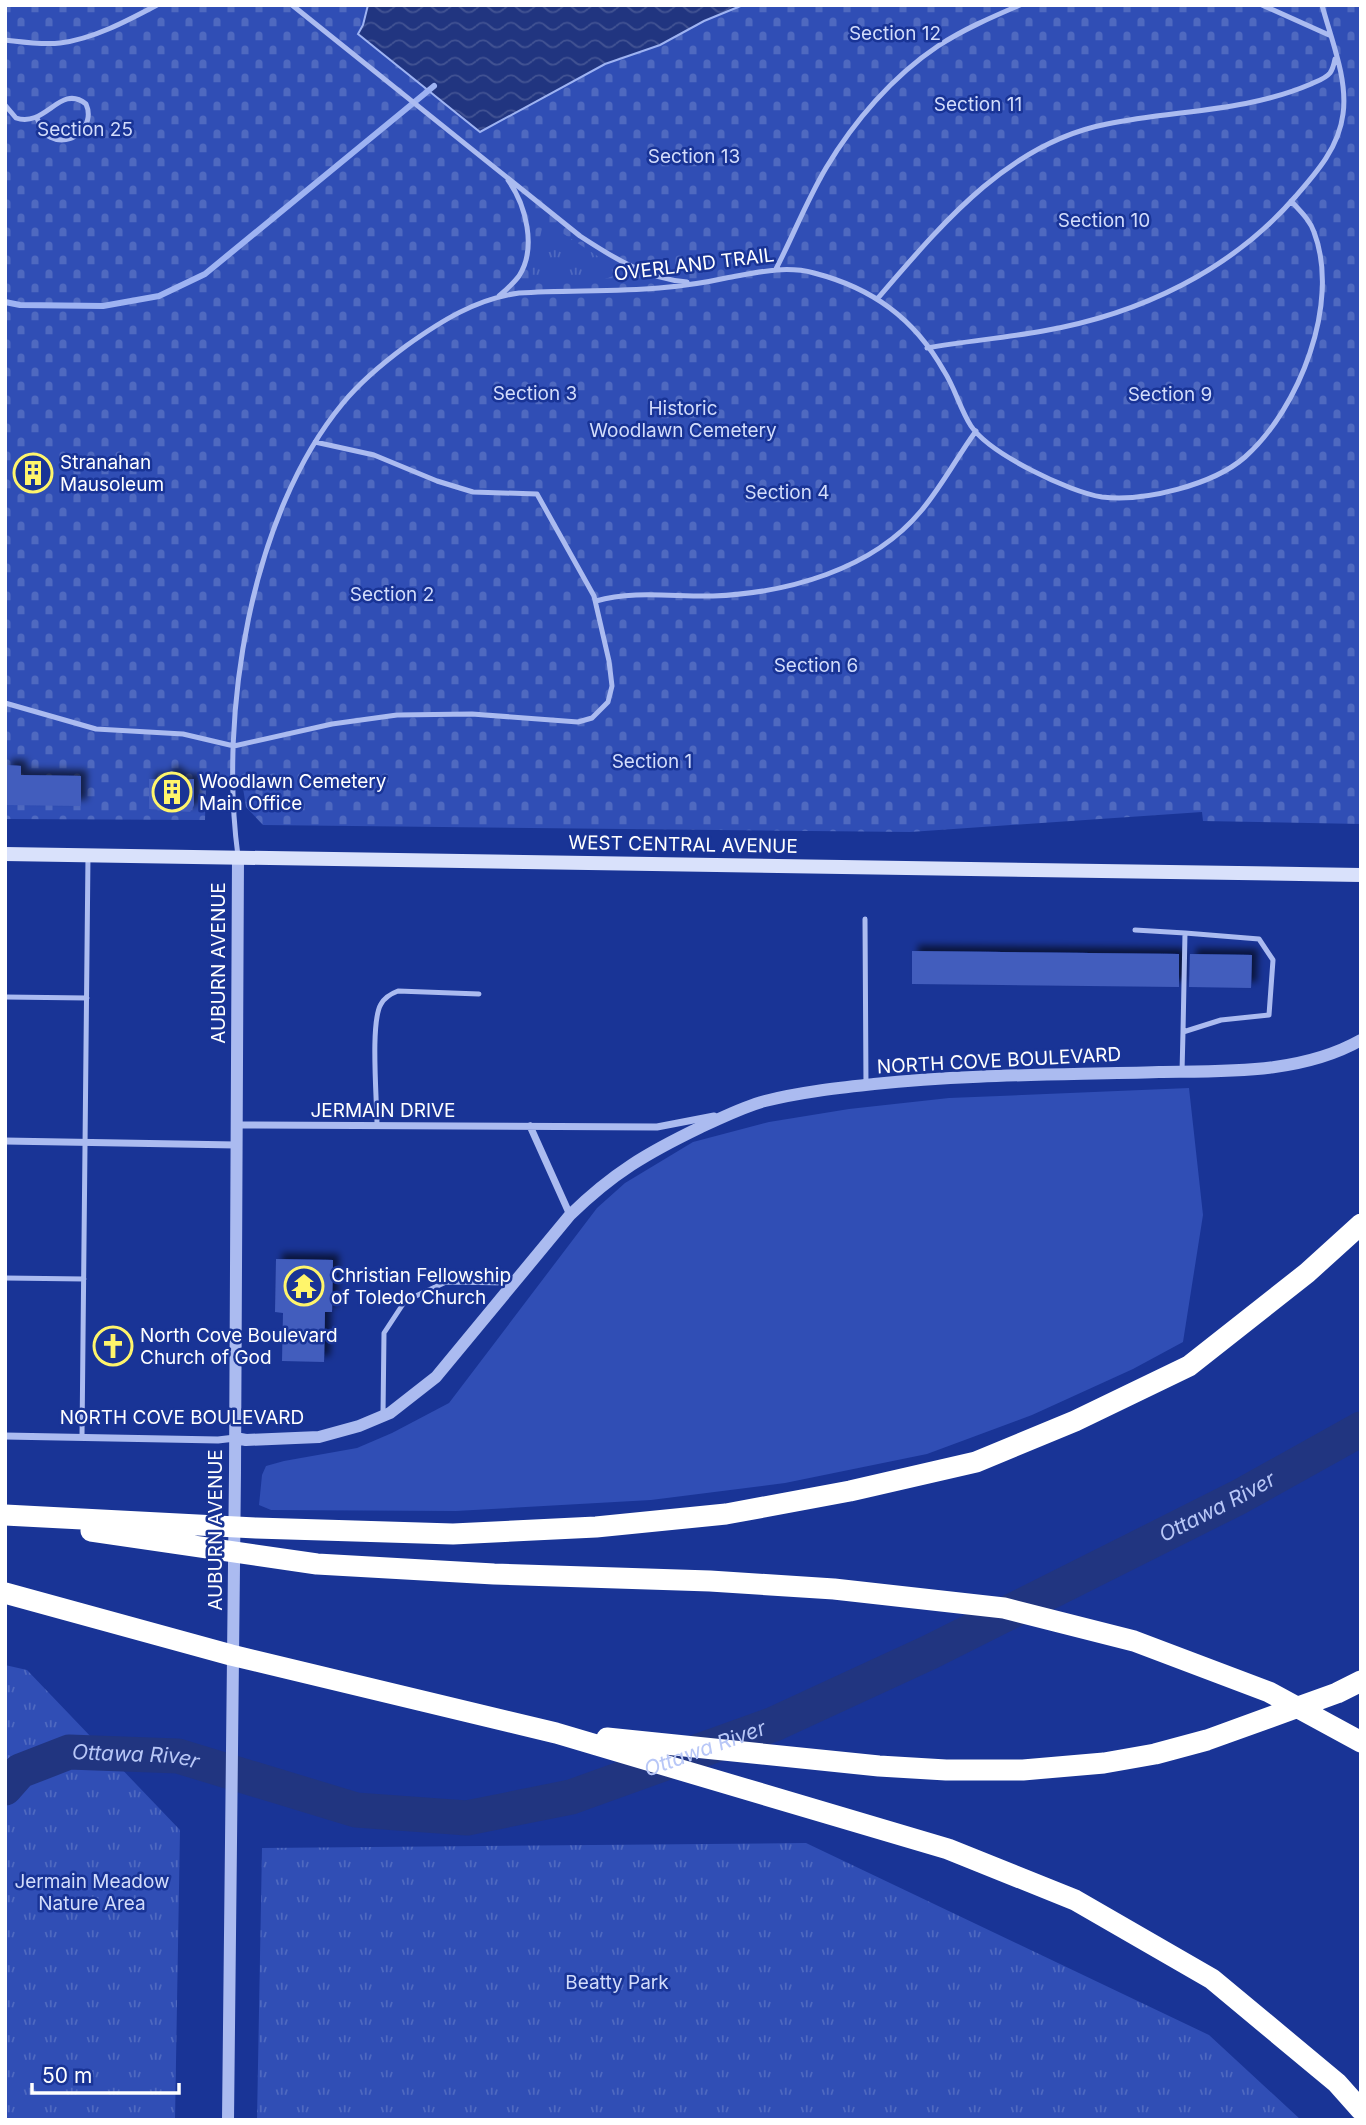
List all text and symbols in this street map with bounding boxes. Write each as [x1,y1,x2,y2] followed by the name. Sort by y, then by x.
[849,22,941,45] park label: Section 12
[934,93,1022,116] park label: Section 11
[37,118,133,141] park label: Section 25
[648,145,740,168] park label: Section 13
[1058,209,1150,232] park label: Section 10
[613,243,776,286] street label: OVERLAND TRAIL
[493,382,577,405] park label: Section 3
[1128,383,1212,406] park label: Section 9
[589,397,777,442] park label: Historic Woodlawn Cemetery
[60,451,164,496] place label: Stranahan Mausoleum
[12,452,54,494] building icon: Stranahan Mausoleum
[744,481,830,504] park label: Section 4
[350,583,434,606] park label: Section 2
[774,654,858,677] park label: Section 6
[612,750,692,773] park label: Section 1
[199,770,387,815] place label: Woodlawn Cemetery Main Office
[151,771,193,813] building icon: Woodlawn Cemetery Main Office
[568,831,798,858] street label: WEST CENTRAL AVENUE
[207,882,230,1044] street label: AUBURN AVENUE
[876,1043,1122,1078] street label: NORTH COVE BOULEVARD
[310,1099,456,1122] street label: JERMAIN DRIVE
[331,1264,511,1309] place label: Christian Fellowship of Toledo Church
[283,1265,325,1307] temple icon: Christian Fellowship of Toledo Church
[140,1324,338,1369] place label: North Cove Boulevard Church of God
[92,1325,134,1367] church icon: North Cove Boulevard Church of God
[60,1406,304,1429] street label: NORTH COVE BOULEVARD
[204,1449,227,1611] street label: AUBURN AVENUE
[1155,1466,1281,1547] water label: Ottawa River
[640,1715,770,1782] water label: Ottawa River
[71,1739,203,1774] water label: Ottawa River
[14,1870,170,1915] park label: Jermain Meadow Nature Area
[565,1971,669,1994] park label: Beatty Park
[32,2052,178,2096] scale bar
[42,2063,92,2088] text: 50 m

